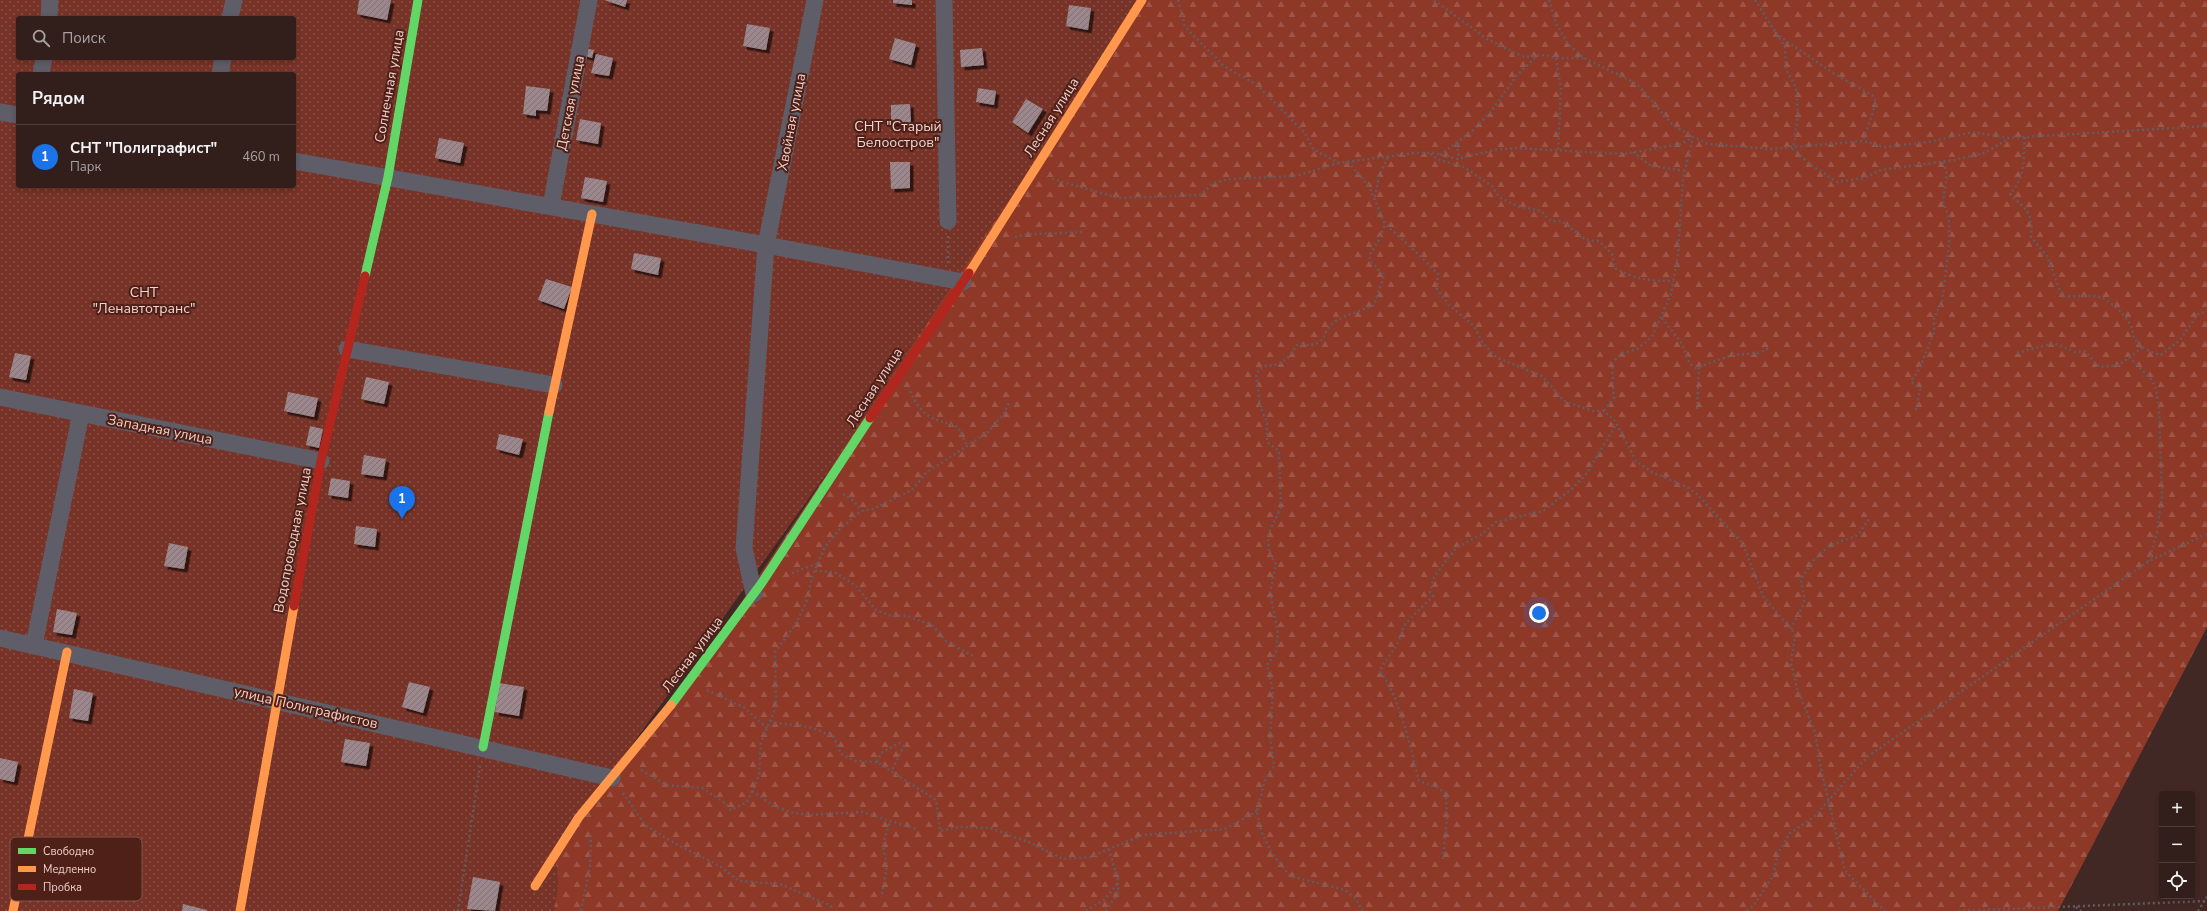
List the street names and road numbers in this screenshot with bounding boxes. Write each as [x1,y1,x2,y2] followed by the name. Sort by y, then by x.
[370,28,409,144] street label: Солнечная улица
[552,54,589,152] street label: Детская улица
[773,72,810,172] street label: Хвойная улица
[1019,74,1083,161] street label: Лесная улица
[842,344,907,430] street label: Лесная улица
[106,410,214,449] street label: Западная улица
[269,466,316,614] street label: Водопроводная улица
[658,612,727,696] street label: Лесная улица
[232,682,380,733] street label: улица Полиграфистов

